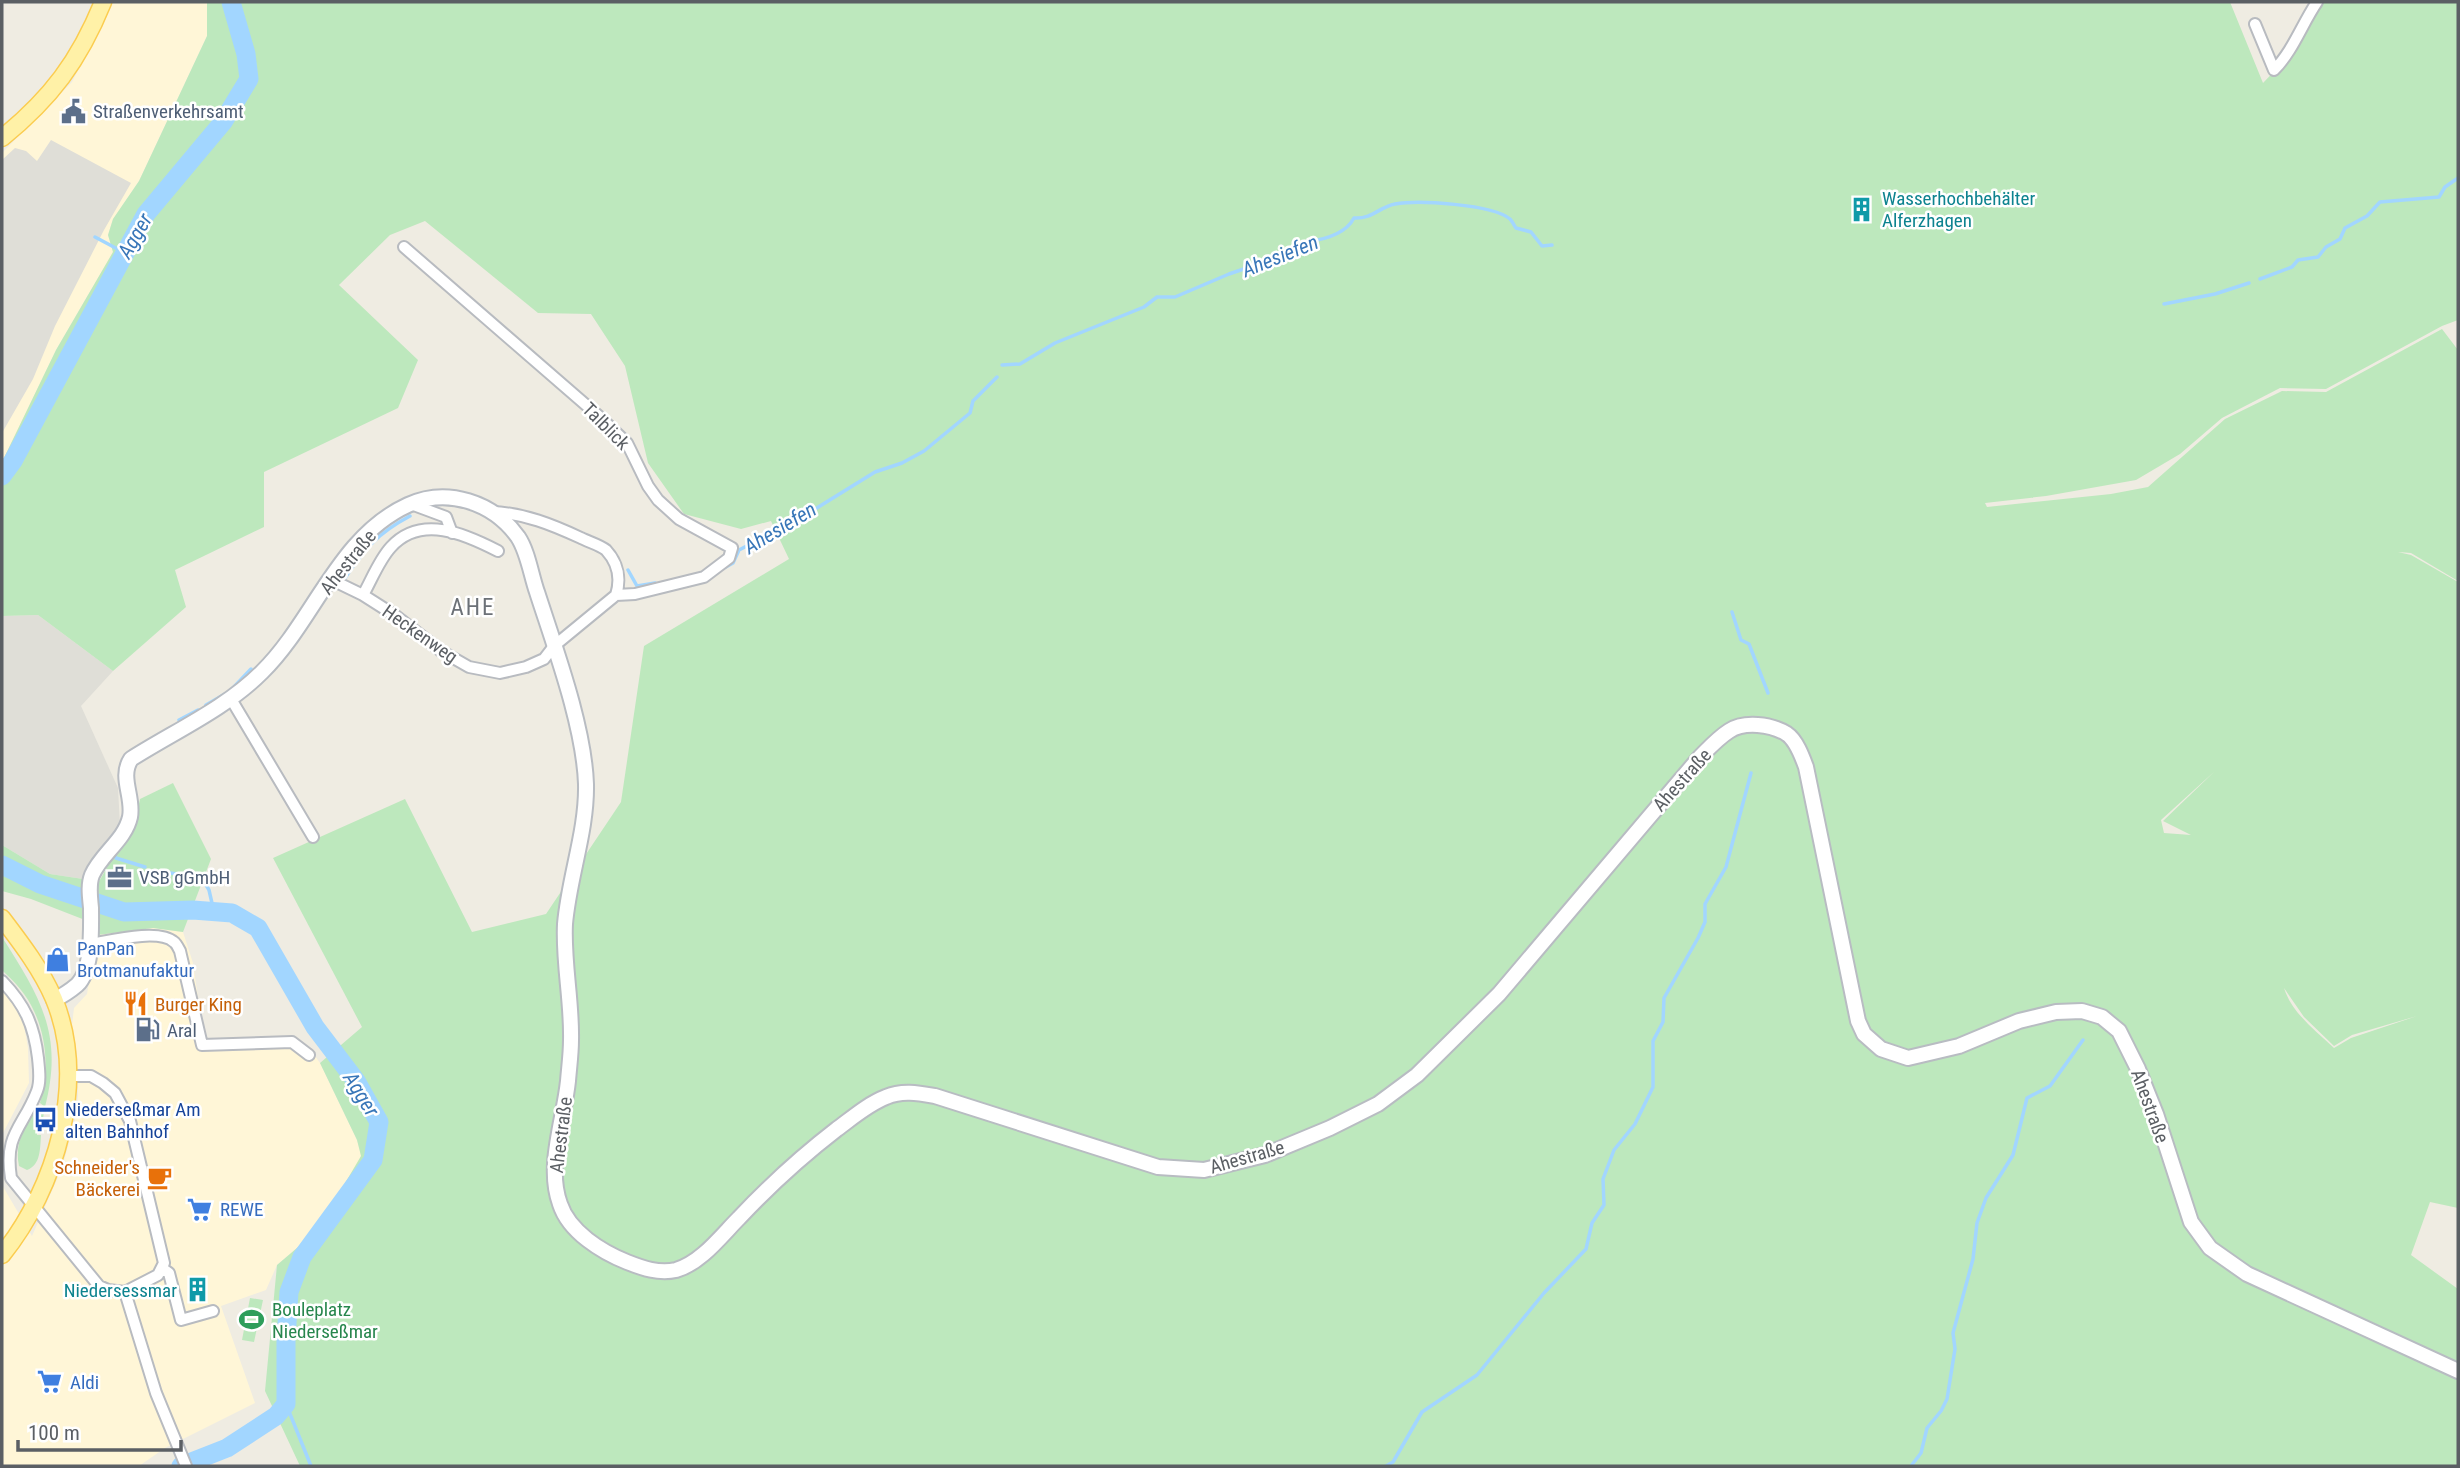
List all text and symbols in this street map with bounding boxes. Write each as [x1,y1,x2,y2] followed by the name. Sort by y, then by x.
[59,97,87,125] public building icon: Straßenverkehrsamt
[93,100,244,123] place label: Straßenverkehrsamt
[1882,187,2035,232] place label: Wasserhochbehälter Alferzhagen
[1848,195,1876,223] building icon: Wasserhochbehälter Alferzhagen
[112,209,158,263] water label: Agger
[1237,230,1322,283] water label: Ahesiefen
[577,397,635,455] street label: Talblick
[739,497,821,559] water label: Ahesiefen
[315,525,381,599] street label: Ahestraße
[451,594,495,621] district label: AHE
[378,600,462,668] street label: Heckenweg
[1648,744,1716,816] street label: Ahestraße
[105,863,133,891] office icon: VSB gGmbH
[139,866,230,889] place label: VSB gGmbH
[77,937,194,982] place label: PanPan Brotmanufaktur
[43,945,71,973] shop icon: PanPan Brotmanufaktur
[121,990,149,1018] restaurant icon: Burger King
[155,993,242,1016] place label: Burger King
[133,1016,161,1044] fuel station icon: Aral
[167,1019,197,1042] place label: Aral
[2126,1066,2174,1146] street label: Ahestraße
[338,1067,384,1121] water label: Agger
[545,1095,577,1174] street label: Ahestraße
[65,1098,200,1143] place label: Niederseßmar Am alten Bahnhof
[31,1106,59,1134] bus stop icon: Niederseßmar Am alten Bahnhof
[1207,1135,1287,1179] street label: Ahestraße
[54,1156,140,1201] place label: Schneider's Bäckerei
[146,1164,174,1192] cafe icon: Schneider's Bäckerei
[186,1195,214,1223] supermarket icon: REWE
[220,1198,263,1221] place label: REWE
[183,1276,211,1304] building icon: Niedersessmar
[64,1279,177,1302] place label: Niedersessmar
[272,1298,378,1343] place label: Bouleplatz Niederseßmar
[238,1306,266,1334] sports icon: Bouleplatz Niederseßmar
[36,1368,64,1396] supermarket icon: Aldi
[70,1371,99,1394] place label: Aldi
[18,1408,180,1452] scale bar
[28,1421,80,1445] text: 100 m

